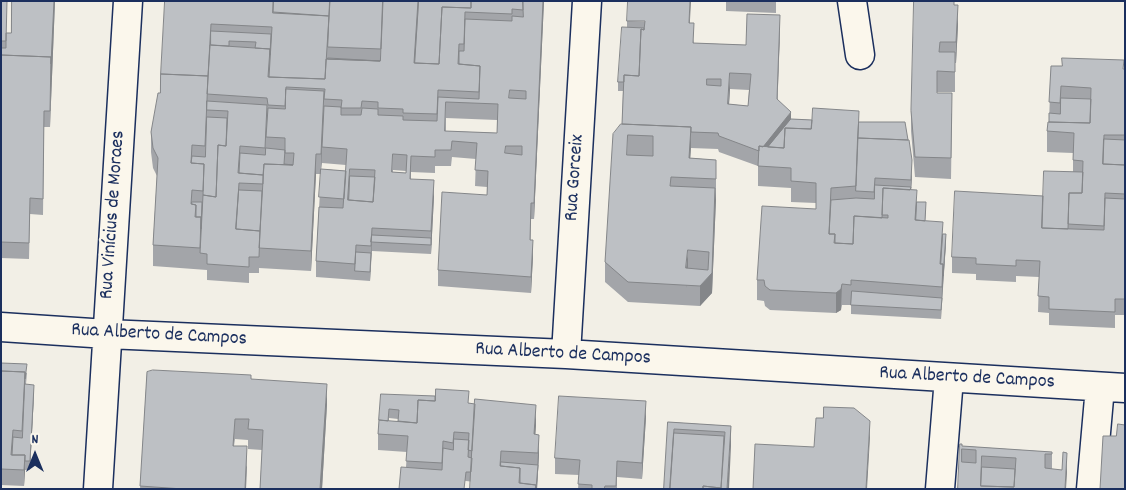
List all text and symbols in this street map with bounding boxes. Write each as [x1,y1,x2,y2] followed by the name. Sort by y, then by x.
[96,130,132,300] street label: Rua Vinícius de Moraes
[561,134,591,222] street label: Rua Gorceix
[70,319,248,353] street label: Rua Alberto de Campos
[474,338,652,372] street label: Rua Alberto de Campos
[878,362,1056,396] street label: Rua Alberto de Campos
[10,430,60,480] north arrow
[32,430,38,450] text: N

